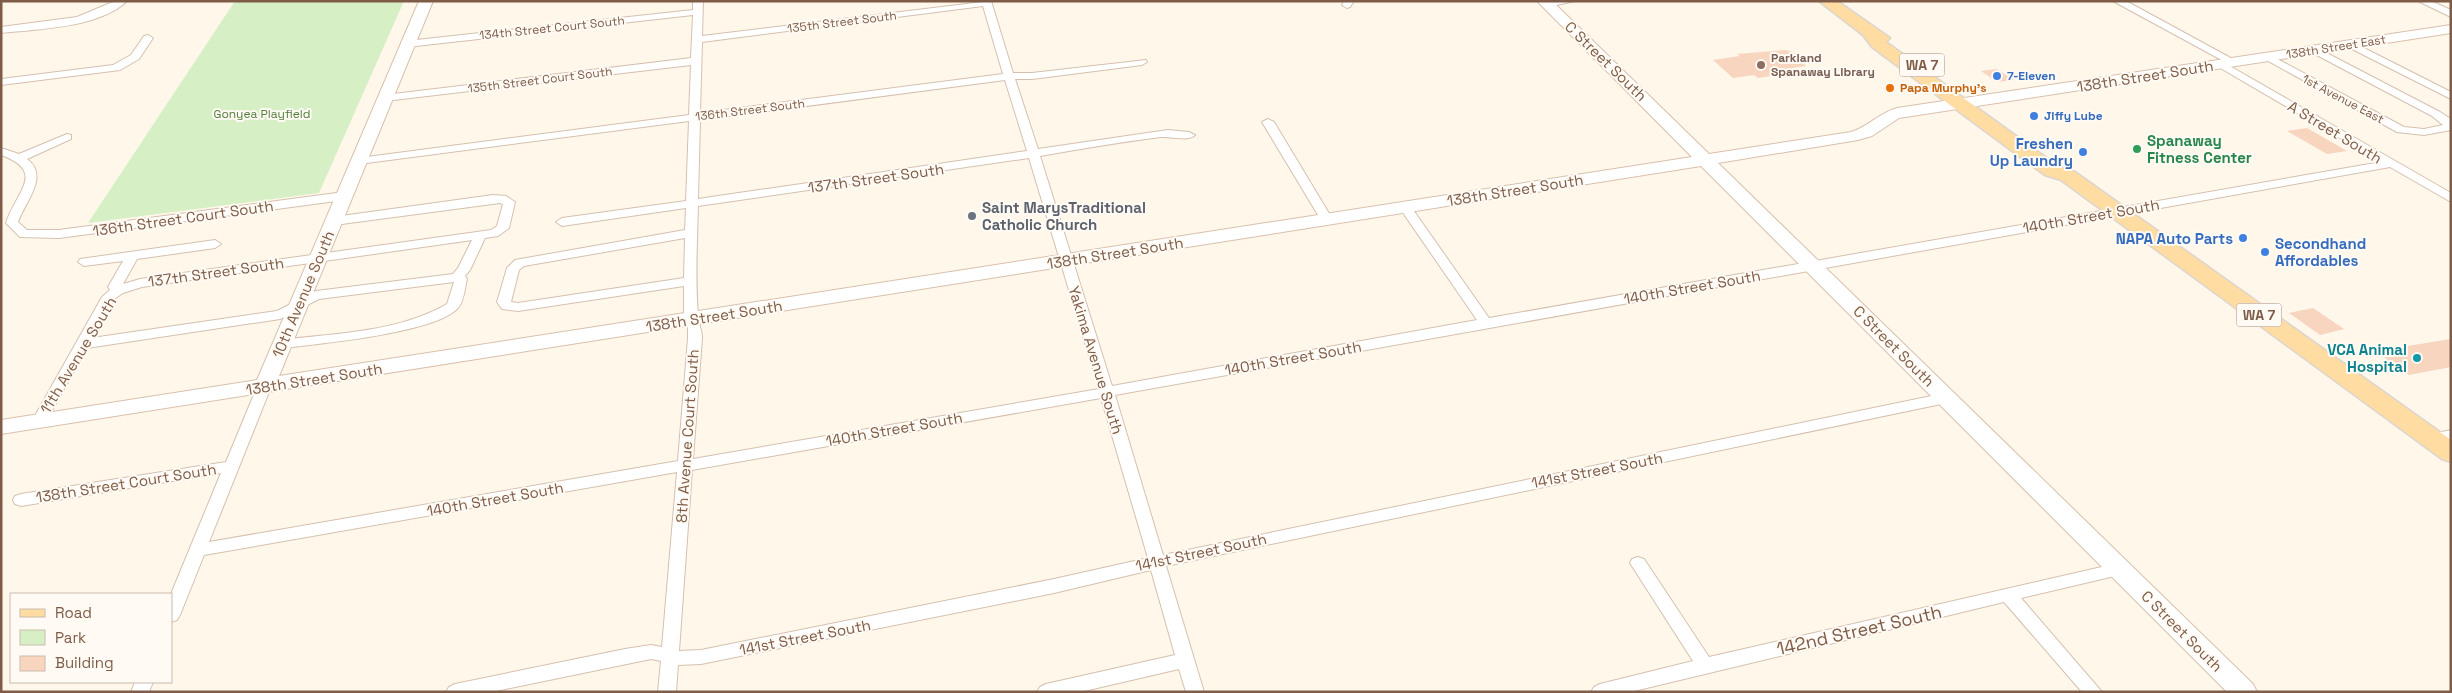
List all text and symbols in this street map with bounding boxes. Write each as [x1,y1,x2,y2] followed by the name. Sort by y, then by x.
[786,7,898,37] street label: 135th Street South
[479,12,625,44] street label: 134th Street Court South
[1561,17,1651,105] street label: C Street South
[2285,31,2387,63] street label: 138th Street East
[1771,50,1875,80] place label: Parkland Spanaway Library
[1900,54,1944,76] road number: WA 7
[2075,56,2215,96] street label: 138th Street South
[1755,59,1767,71] marker: Parkland Spanaway Library
[467,63,613,97] street label: 135th Street Court South
[2007,68,2056,84] place label: 7-Eleven
[1991,70,2003,82] marker: 7-Eleven
[2299,71,2387,127] street label: 1st Avenue East
[1900,80,1986,96] place label: Papa Murphy's
[1884,82,1896,94] marker: Papa Murphy's
[694,95,806,125] street label: 136th Street South
[2284,96,2386,168] street label: A Street South
[213,106,311,122] park label: Gonyea Playfield
[2044,108,2103,124] place label: Jiffy Lube
[2028,110,2040,122] marker: Jiffy Lube
[2147,131,2252,167] place label: Spanaway Fitness Center
[1990,134,2073,170] place label: Freshen Up Laundry
[2131,143,2143,155] marker: Spanaway Fitness Center
[2077,146,2089,158] marker: Freshen Up Laundry
[807,159,945,197] street label: 137th Street South
[1445,170,1585,210] street label: 138th Street South
[2021,195,2161,237] street label: 140th Street South
[91,196,275,240] street label: 136th Street Court South
[982,198,1146,234] place label: Saint MarysTraditional Catholic Church
[966,210,978,222] marker: Saint MarysTraditional Catholic Church
[268,228,338,360] street label: 10th Avenue South
[2116,229,2233,248] place label: NAPA Auto Parts
[2237,232,2249,244] marker: NAPA Auto Parts
[1045,233,1185,273] street label: 138th Street South
[2275,234,2366,270] place label: Secondhand Affordables
[2259,246,2271,258] marker: Secondhand Affordables
[147,253,285,291] street label: 137th Street South
[1622,266,1762,308] street label: 140th Street South
[1064,284,1128,436] street label: Yakima Avenue South
[36,293,120,417] street label: 11th Avenue South
[644,296,784,336] street label: 138th Street South
[1849,301,1939,391] street label: C Street South
[2236,304,2282,326] road number: WA 7
[1223,337,1363,379] street label: 140th Street South
[2327,340,2407,376] place label: VCA Animal Hospital
[671,348,703,524] street label: 8th Avenue Court South
[2411,352,2423,364] marker: VCA Animal Hospital
[244,359,384,399] street label: 138th Street South
[824,408,964,450] street label: 140th Street South
[1530,448,1664,492] street label: 141st Street South
[34,459,218,507] street label: 138th Street Court South
[425,478,565,520] street label: 140th Street South
[1134,529,1268,575] street label: 141st Street South
[2137,586,2227,676] street label: C Street South
[10,593,172,683] legend
[1774,600,1944,660] street label: 142nd Street South
[55,603,92,622] text: Road
[738,615,872,659] street label: 141st Street South
[55,628,86,647] text: Park
[55,653,114,672] text: Building

